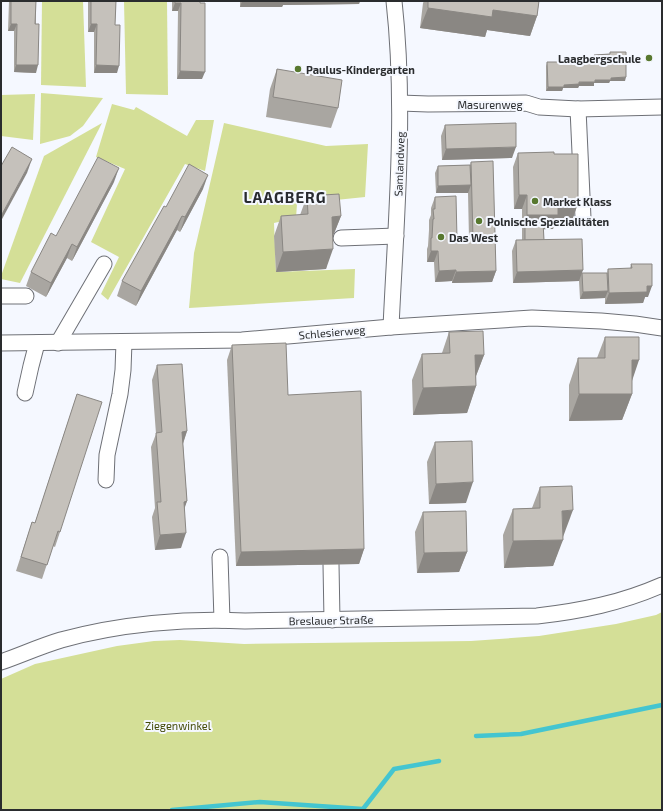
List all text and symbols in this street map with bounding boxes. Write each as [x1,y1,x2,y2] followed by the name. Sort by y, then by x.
[558,52,641,65] place label: Laagbergschule
[644,53,654,63] marker: Laagbergschule
[306,63,415,76] place label: Paulus-Kindergarten
[293,64,303,74] marker: Paulus-Kindergarten
[457,98,523,111] street label: Masurenweg
[391,131,407,197] street label: Samlandweg
[244,188,326,206] district label: LAAGBERG
[543,195,612,208] place label: Market Klass
[530,196,540,206] marker: Market Klass
[487,215,609,228] place label: Polnische Spezialitäten
[474,216,484,226] marker: Polnische Spezialitäten
[449,231,499,244] place label: Das West
[436,232,446,242] marker: Das West
[298,323,366,341] street label: Schlesierweg
[289,613,374,627] street label: Breslauer Straße
[145,719,212,732] park label: Ziegenwinkel

